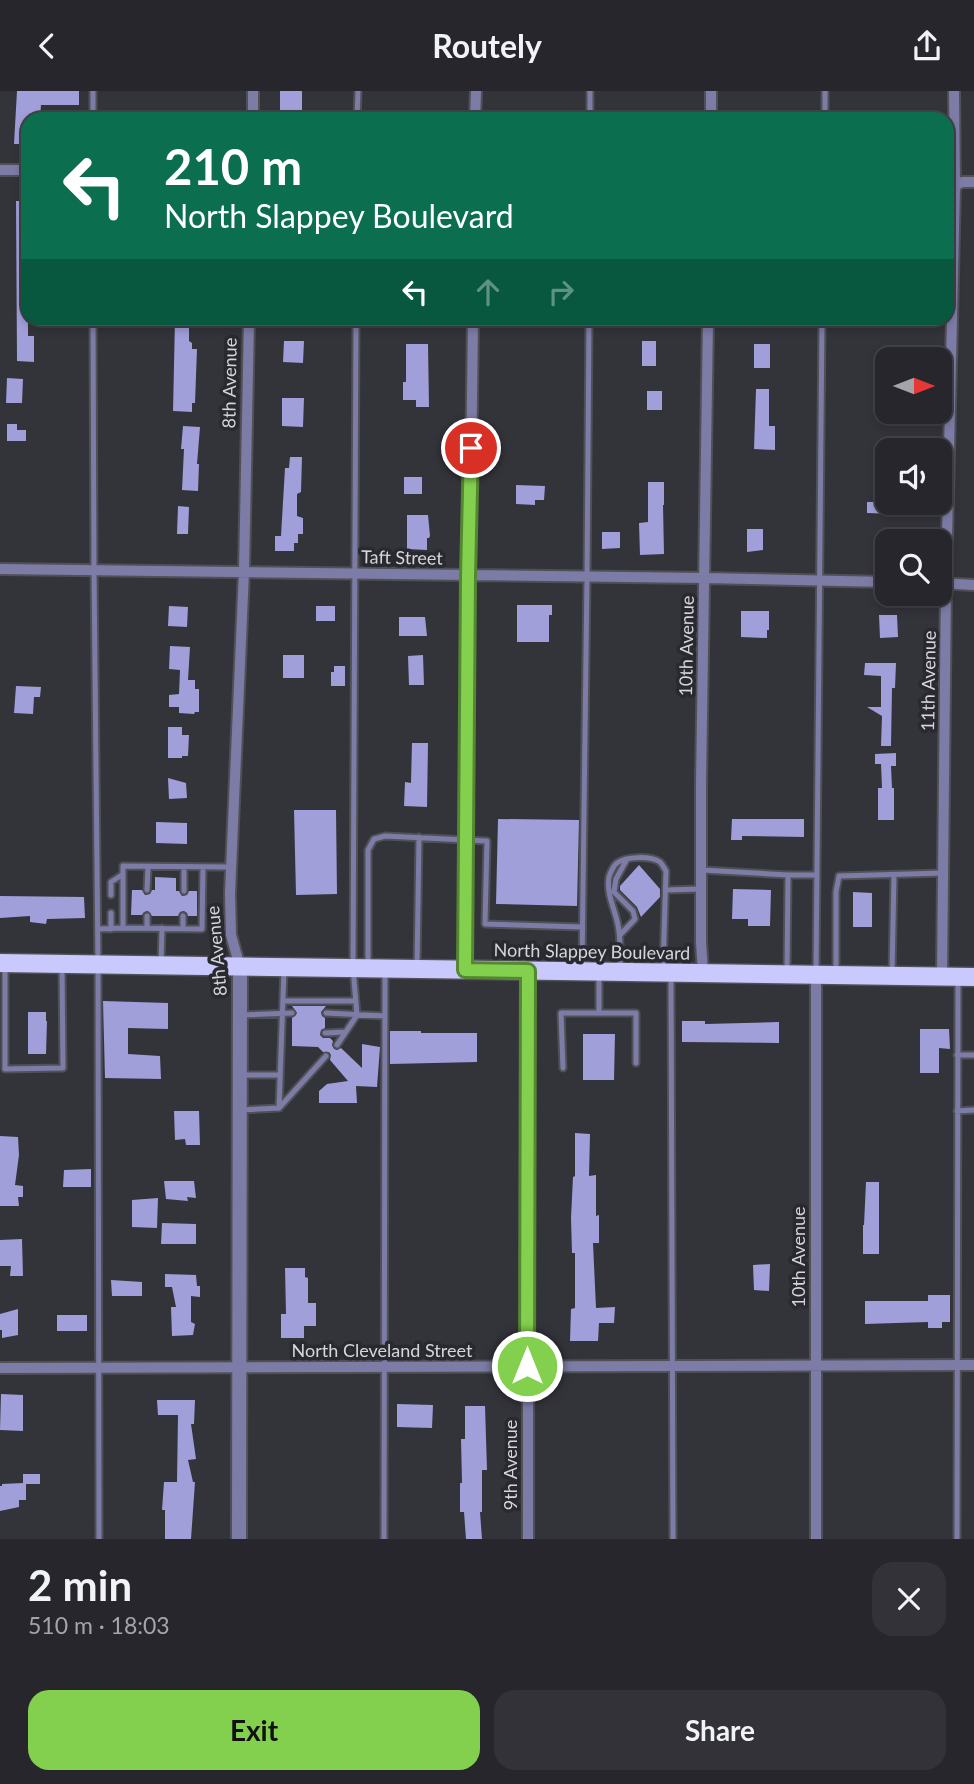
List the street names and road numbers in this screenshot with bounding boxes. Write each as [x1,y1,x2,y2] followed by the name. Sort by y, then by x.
[217,338,241,428] street label: 8th Avenue
[361,545,444,569] street label: Taft Street
[674,595,698,697] street label: 10th Avenue
[916,630,940,732] street label: 11th Avenue
[201,905,231,997] street label: 8th Avenue
[493,938,691,964] street label: North Slappey Boulevard
[787,1207,809,1307] street label: 10th Avenue
[292,1339,473,1361] street label: North Cleveland Street
[499,1420,521,1510] street label: 9th Avenue

